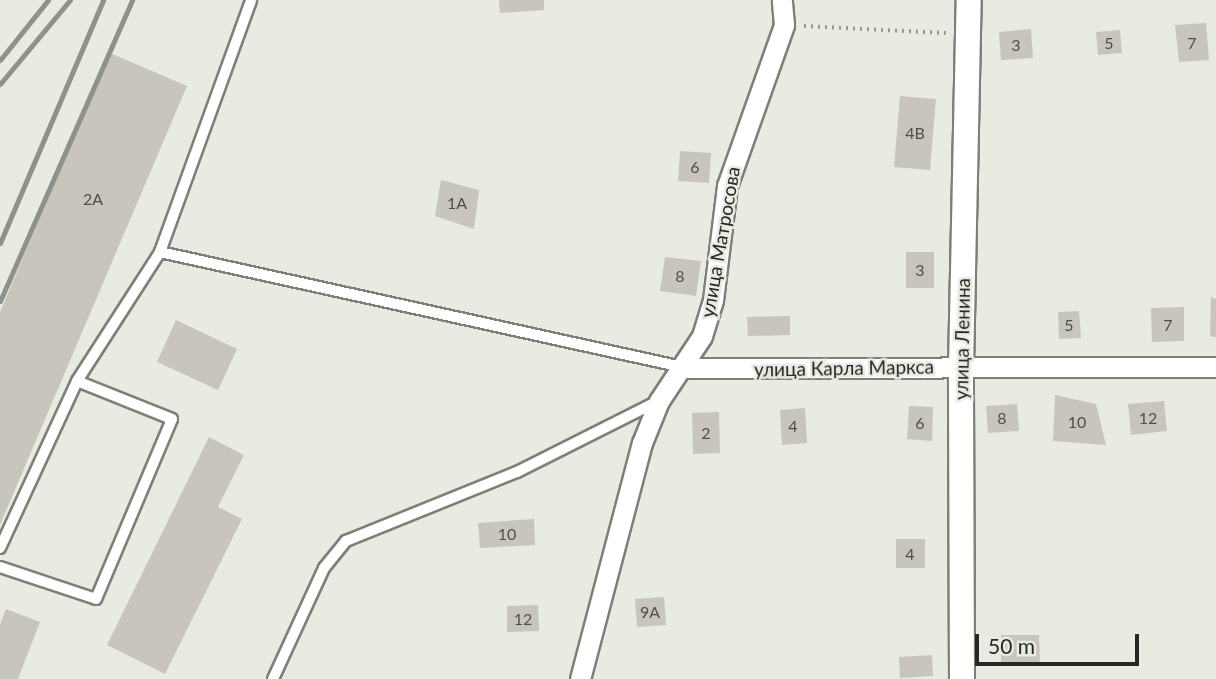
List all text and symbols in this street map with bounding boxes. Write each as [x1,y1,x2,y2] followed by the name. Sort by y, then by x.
[1104,33,1114,53] house number: 5
[1187,33,1197,53] house number: 7
[1011,35,1021,55] house number: 3
[905,123,925,143] house number: 4В
[690,157,700,177] house number: 6
[695,165,745,319] street label: улица Матросова
[83,189,103,209] house number: 2А
[447,193,467,213] house number: 1А
[915,260,925,280] house number: 3
[675,266,685,286] house number: 8
[950,278,974,400] street label: улица Ленина
[1064,315,1074,335] house number: 5
[1163,315,1173,335] house number: 7
[754,355,934,381] street label: улица Карла Маркса
[997,408,1007,428] house number: 8
[1139,408,1157,428] house number: 12
[1068,412,1086,432] house number: 10
[915,413,925,433] house number: 6
[788,416,798,436] house number: 4
[701,423,711,443] house number: 2
[498,524,516,544] house number: 10
[905,544,915,564] house number: 4
[640,602,660,622] house number: 9А
[514,609,532,629] house number: 12
[978,620,1142,664] scale bar
[988,633,1035,658] text: 50 m

